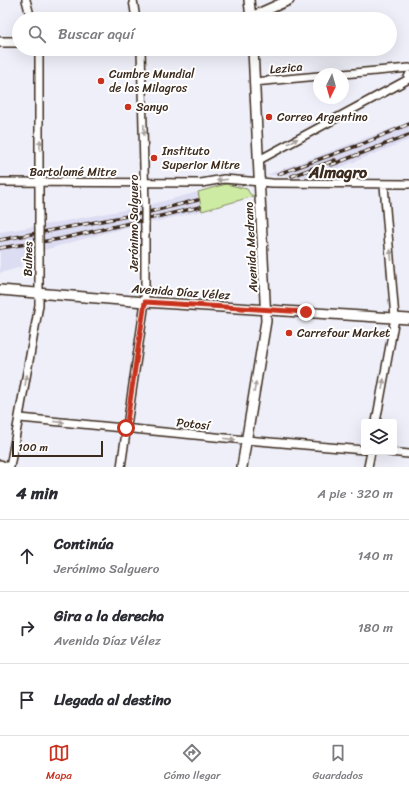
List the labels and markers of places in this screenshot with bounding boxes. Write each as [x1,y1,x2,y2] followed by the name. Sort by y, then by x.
[109,63,195,99] place label: Cumbre Mundial de los Milagros
[96,76,106,86] marker: Cumbre Mundial de los Milagros
[136,96,168,118] place label: Sanyo
[123,102,133,112] marker: Sanyo
[277,106,368,128] place label: Correo Argentino
[264,112,274,122] marker: Correo Argentino
[161,140,240,176] place label: Instituto Superior Mitre
[149,153,159,163] marker: Instituto Superior Mitre
[297,322,390,344] place label: Carrefour Market
[284,328,294,338] marker: Carrefour Market

